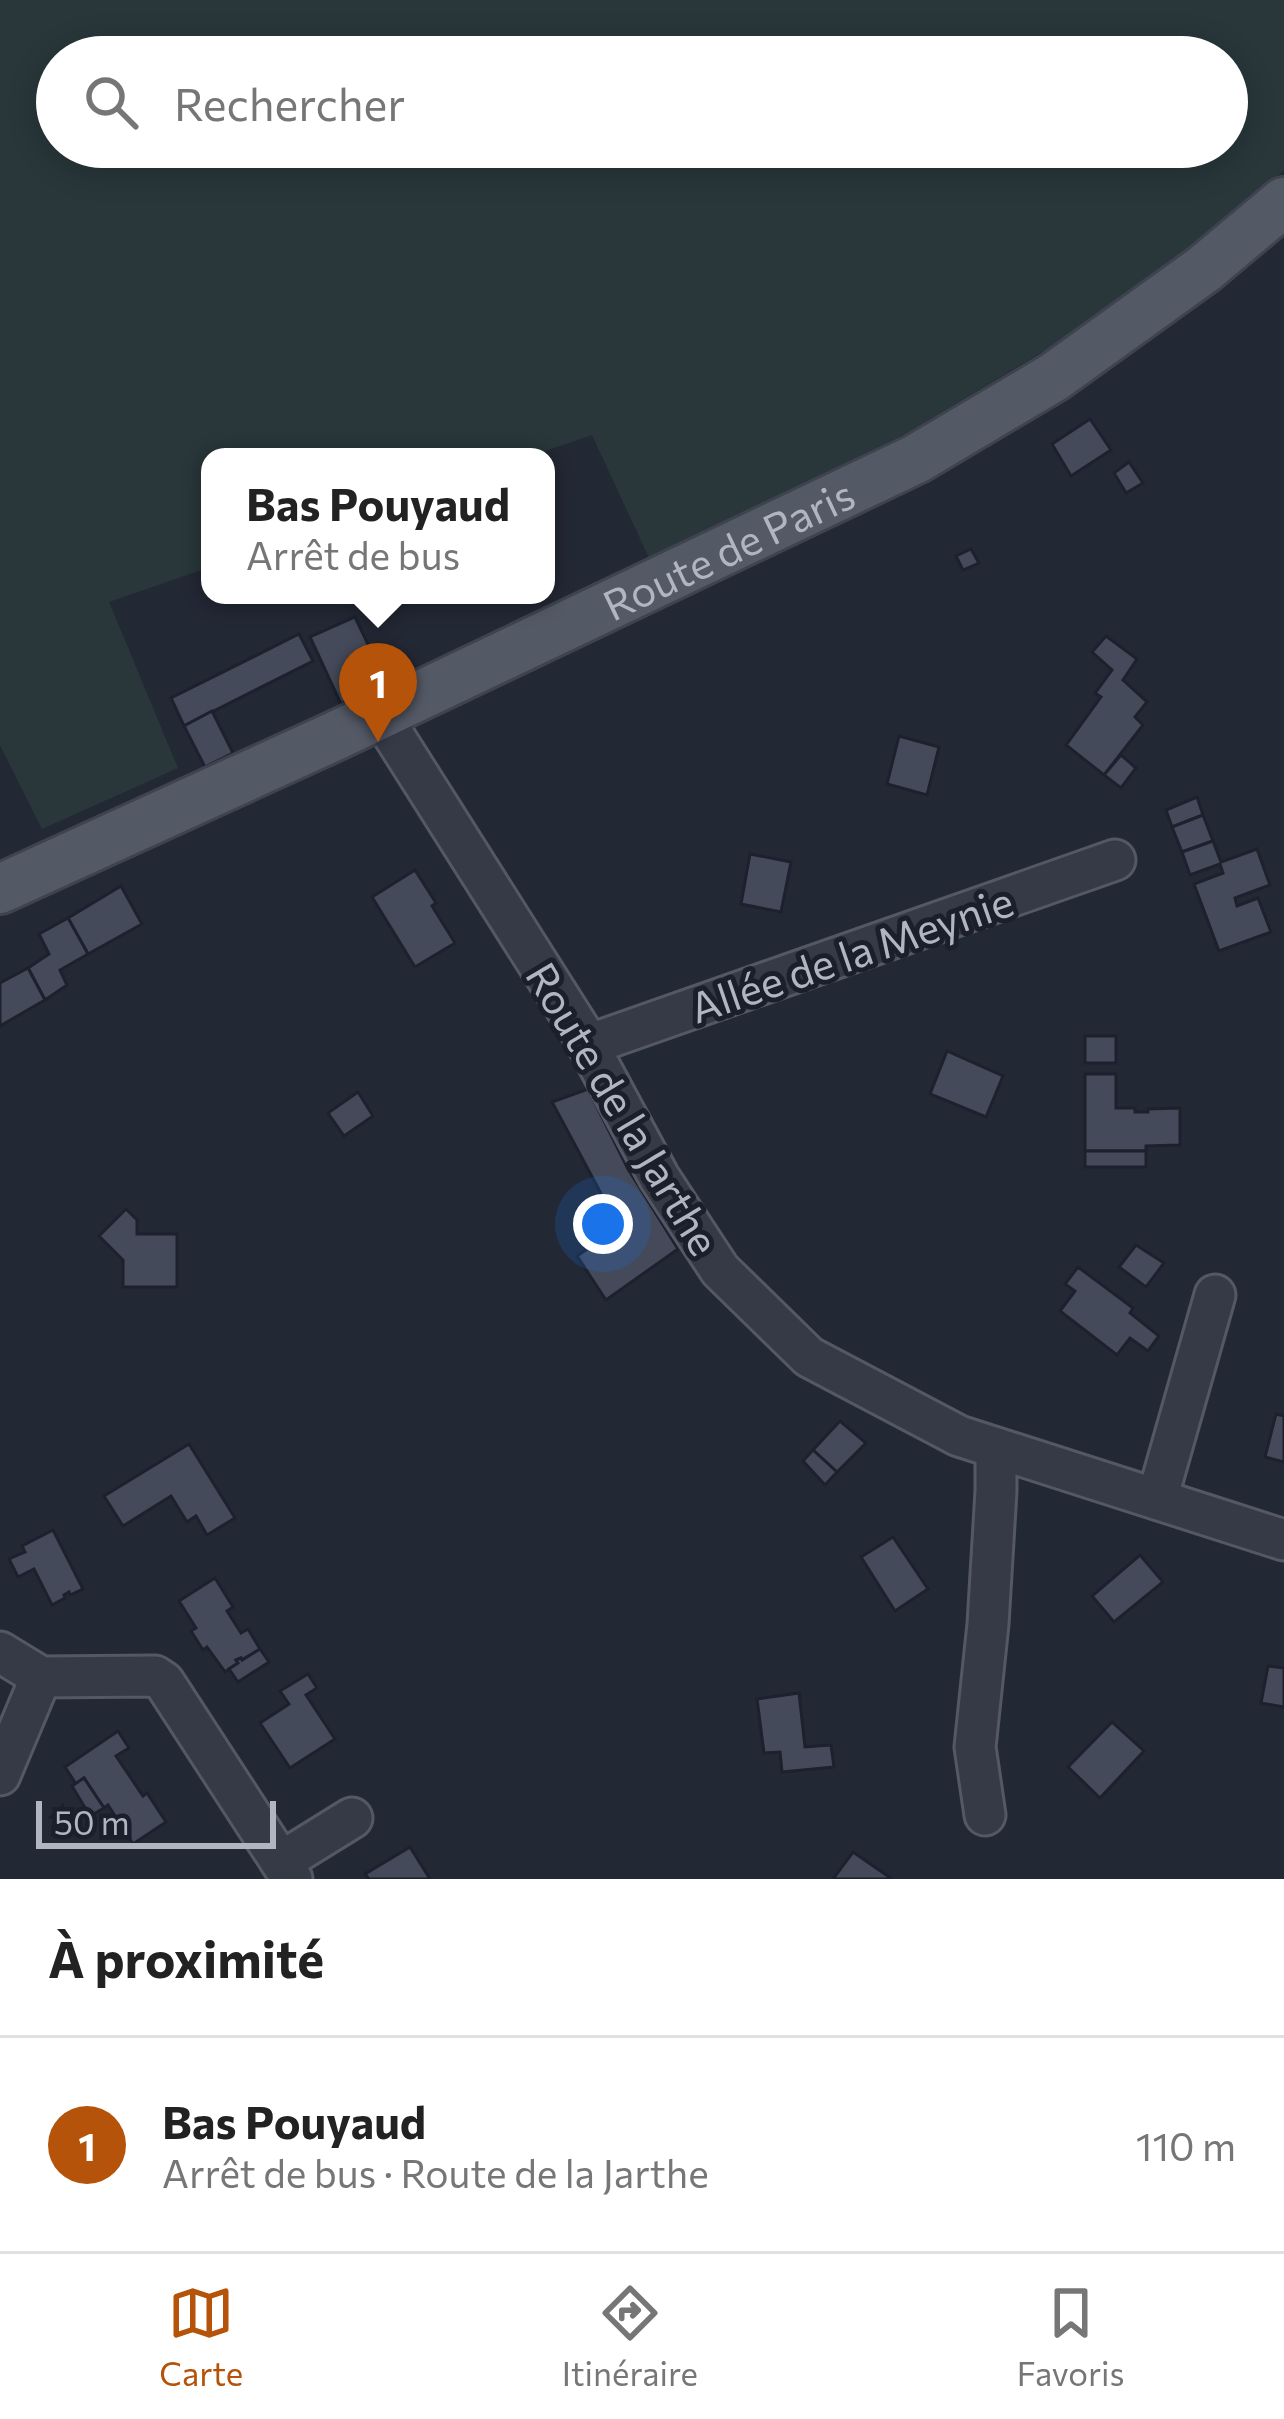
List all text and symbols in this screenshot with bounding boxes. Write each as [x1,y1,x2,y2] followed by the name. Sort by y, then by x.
[36,36,1248,168] search box
[78,69,144,135] icon: search
[174,75,405,130] text: Rechercher
[201,448,555,604] popup
[594,466,862,630] street label: Route de Paris
[246,475,510,530] text: Bas Pouyaud
[246,530,460,578] text: Arrêt de bus
[339,643,417,742] pin: 1
[683,873,1019,1033] street label: Allée de la Meynie
[516,952,732,1264] street label: Route de la Jarthe
[573,1194,633,1254] your location
[36,1795,276,1848] scale bar
[54,1801,130,1842] text: 50 m
[48,1926,324,1989] text: À proximité
[162,2093,426,2148] text: Bas Pouyaud
[78,2121,96,2169] text: 1
[1136,2121,1236,2169] text: 110 m
[162,2148,709,2196] text: Arrêt de bus · Route de la Jarthe
[159,2280,243,2393] tab: Carte
[562,2280,698,2393] tab: Itinéraire
[1017,2280,1125,2393] tab: Favoris

